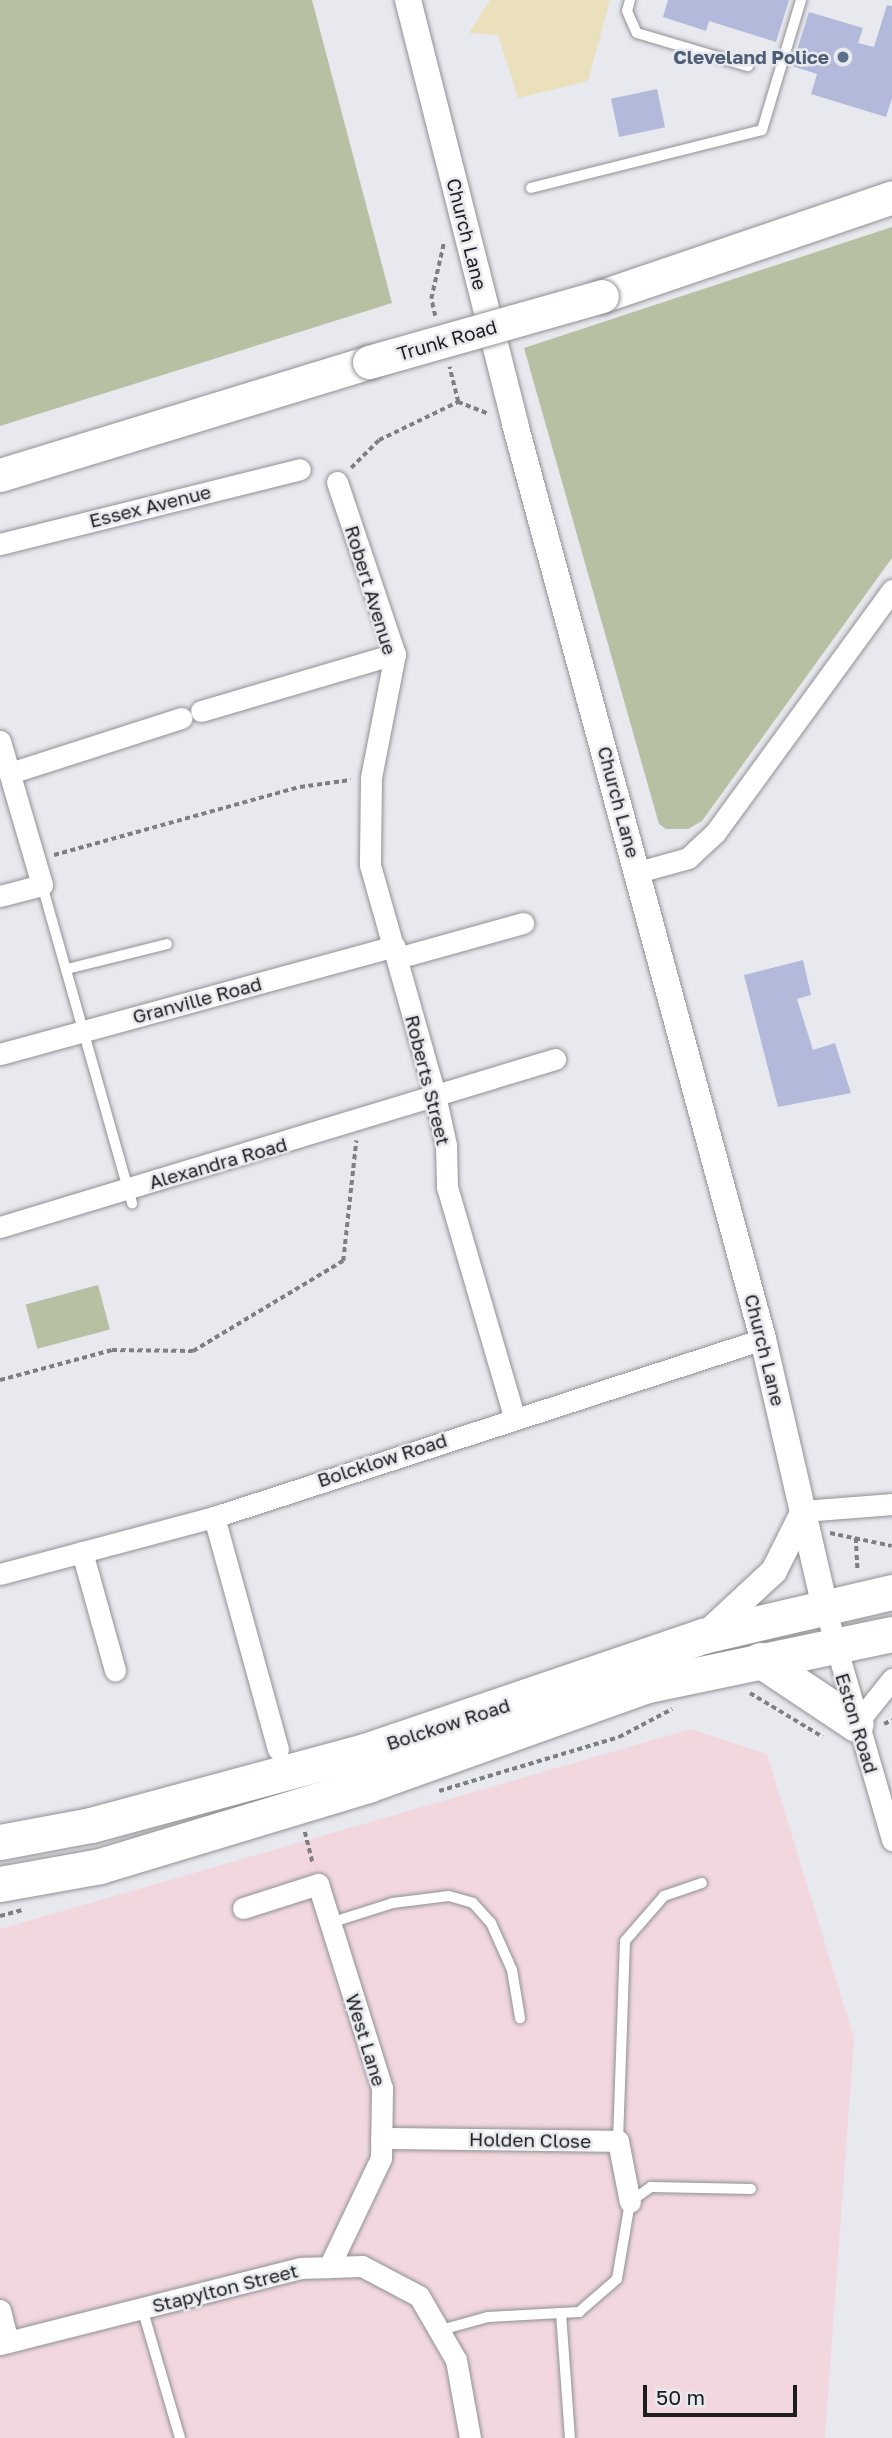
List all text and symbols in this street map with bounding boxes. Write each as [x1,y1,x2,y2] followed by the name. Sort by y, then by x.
[673,46,829,68] place label: Cleveland Police
[835,49,851,65] marker: Cleveland Police
[442,176,492,292] street label: Church Lane
[394,315,500,365] street label: Trunk Road
[87,480,213,532] street label: Essex Avenue
[341,523,401,657] street label: Robert Avenue
[593,744,645,860] street label: Church Lane
[130,972,264,1028] street label: Granville Road
[401,1013,455,1147] street label: Roberts Street
[146,1132,290,1194] street label: Alexandra Road
[740,1292,790,1408] street label: Church Lane
[314,1428,450,1492] street label: Bolcklow Road
[831,1670,883,1776] street label: Eston Road
[383,1693,513,1755] street label: Bolckow Road
[341,1991,391,2089] street label: West Lane
[469,2128,591,2152] street label: Holden Close
[150,2259,300,2317] street label: Stapylton Street
[647,2372,801,2416] scale bar
[656,2384,705,2410] text: 50 m

